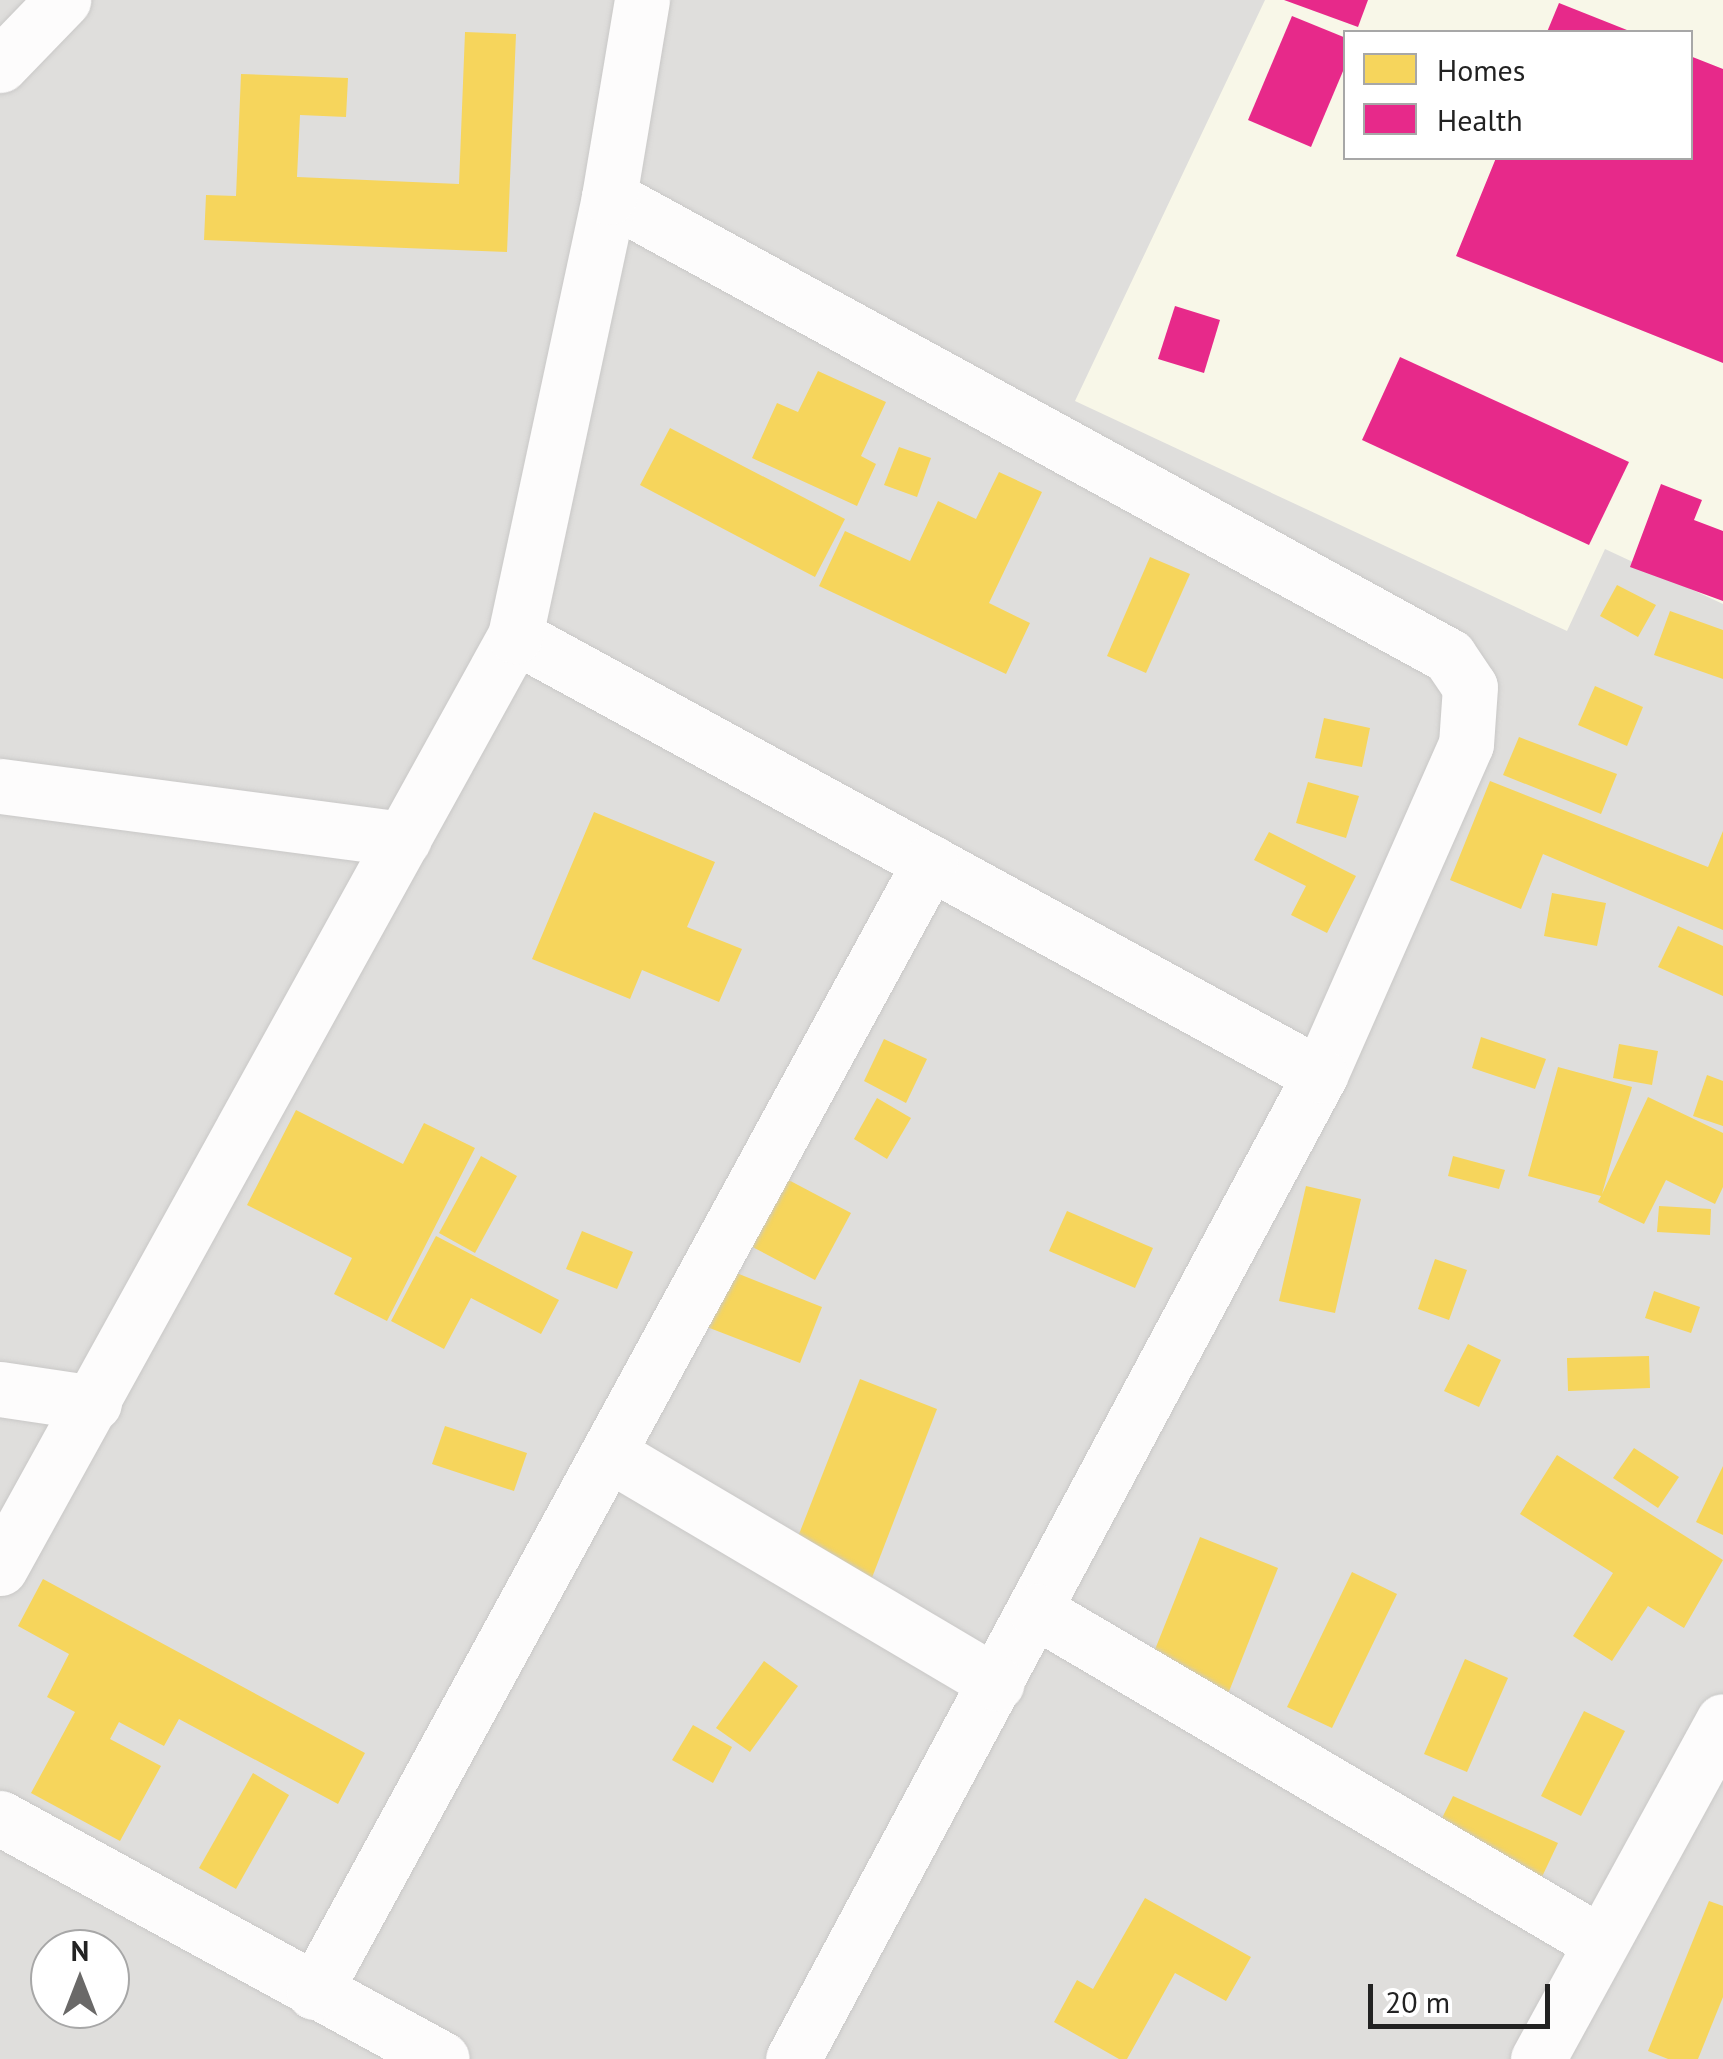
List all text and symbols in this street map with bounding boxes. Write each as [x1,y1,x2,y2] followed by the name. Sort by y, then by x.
[1343,30,1693,160] legend
[1437,50,1525,89] text: Homes
[1437,100,1523,139] text: Health
[30,1929,130,2029] north arrow
[71,1932,89,1969] text: N
[1373,1964,1556,2026] scale bar
[1385,1982,1450,2021] text: 20 m

